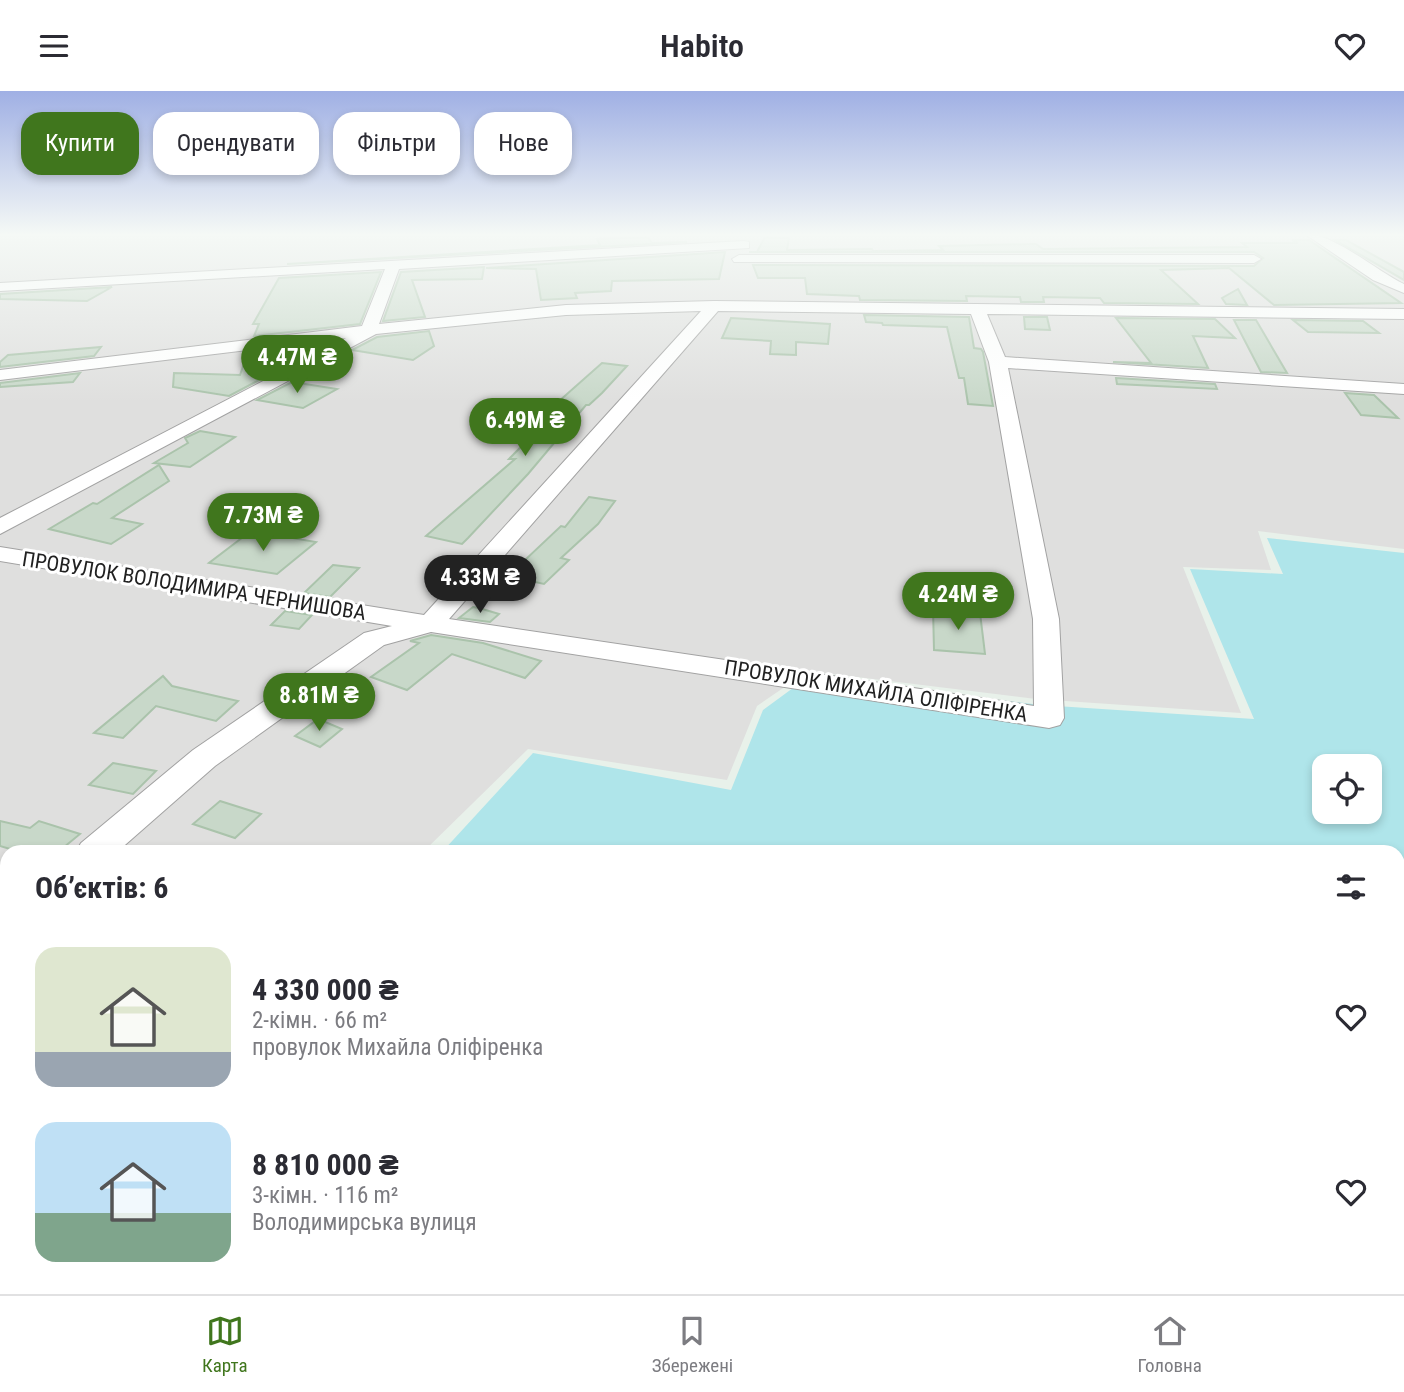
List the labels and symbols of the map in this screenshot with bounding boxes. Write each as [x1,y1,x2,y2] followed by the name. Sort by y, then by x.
[232,335,362,395] pin: 4.47M ₴
[460,399,590,458] pin: 6.49M ₴
[198,493,328,553] pin: 7.73M ₴
[20,547,368,625] street label: ПРОВУЛОК ВОЛОДИМИРА ЧЕРНИШОВА
[415,555,545,615] pin: 4.33M ₴
[893,573,1023,632] pin: 4.24M ₴
[723,655,1029,727] street label: ПРОВУЛОК МИХАЙЛА ОЛІФІРЕНКА
[254,673,384,733] pin: 8.81M ₴

